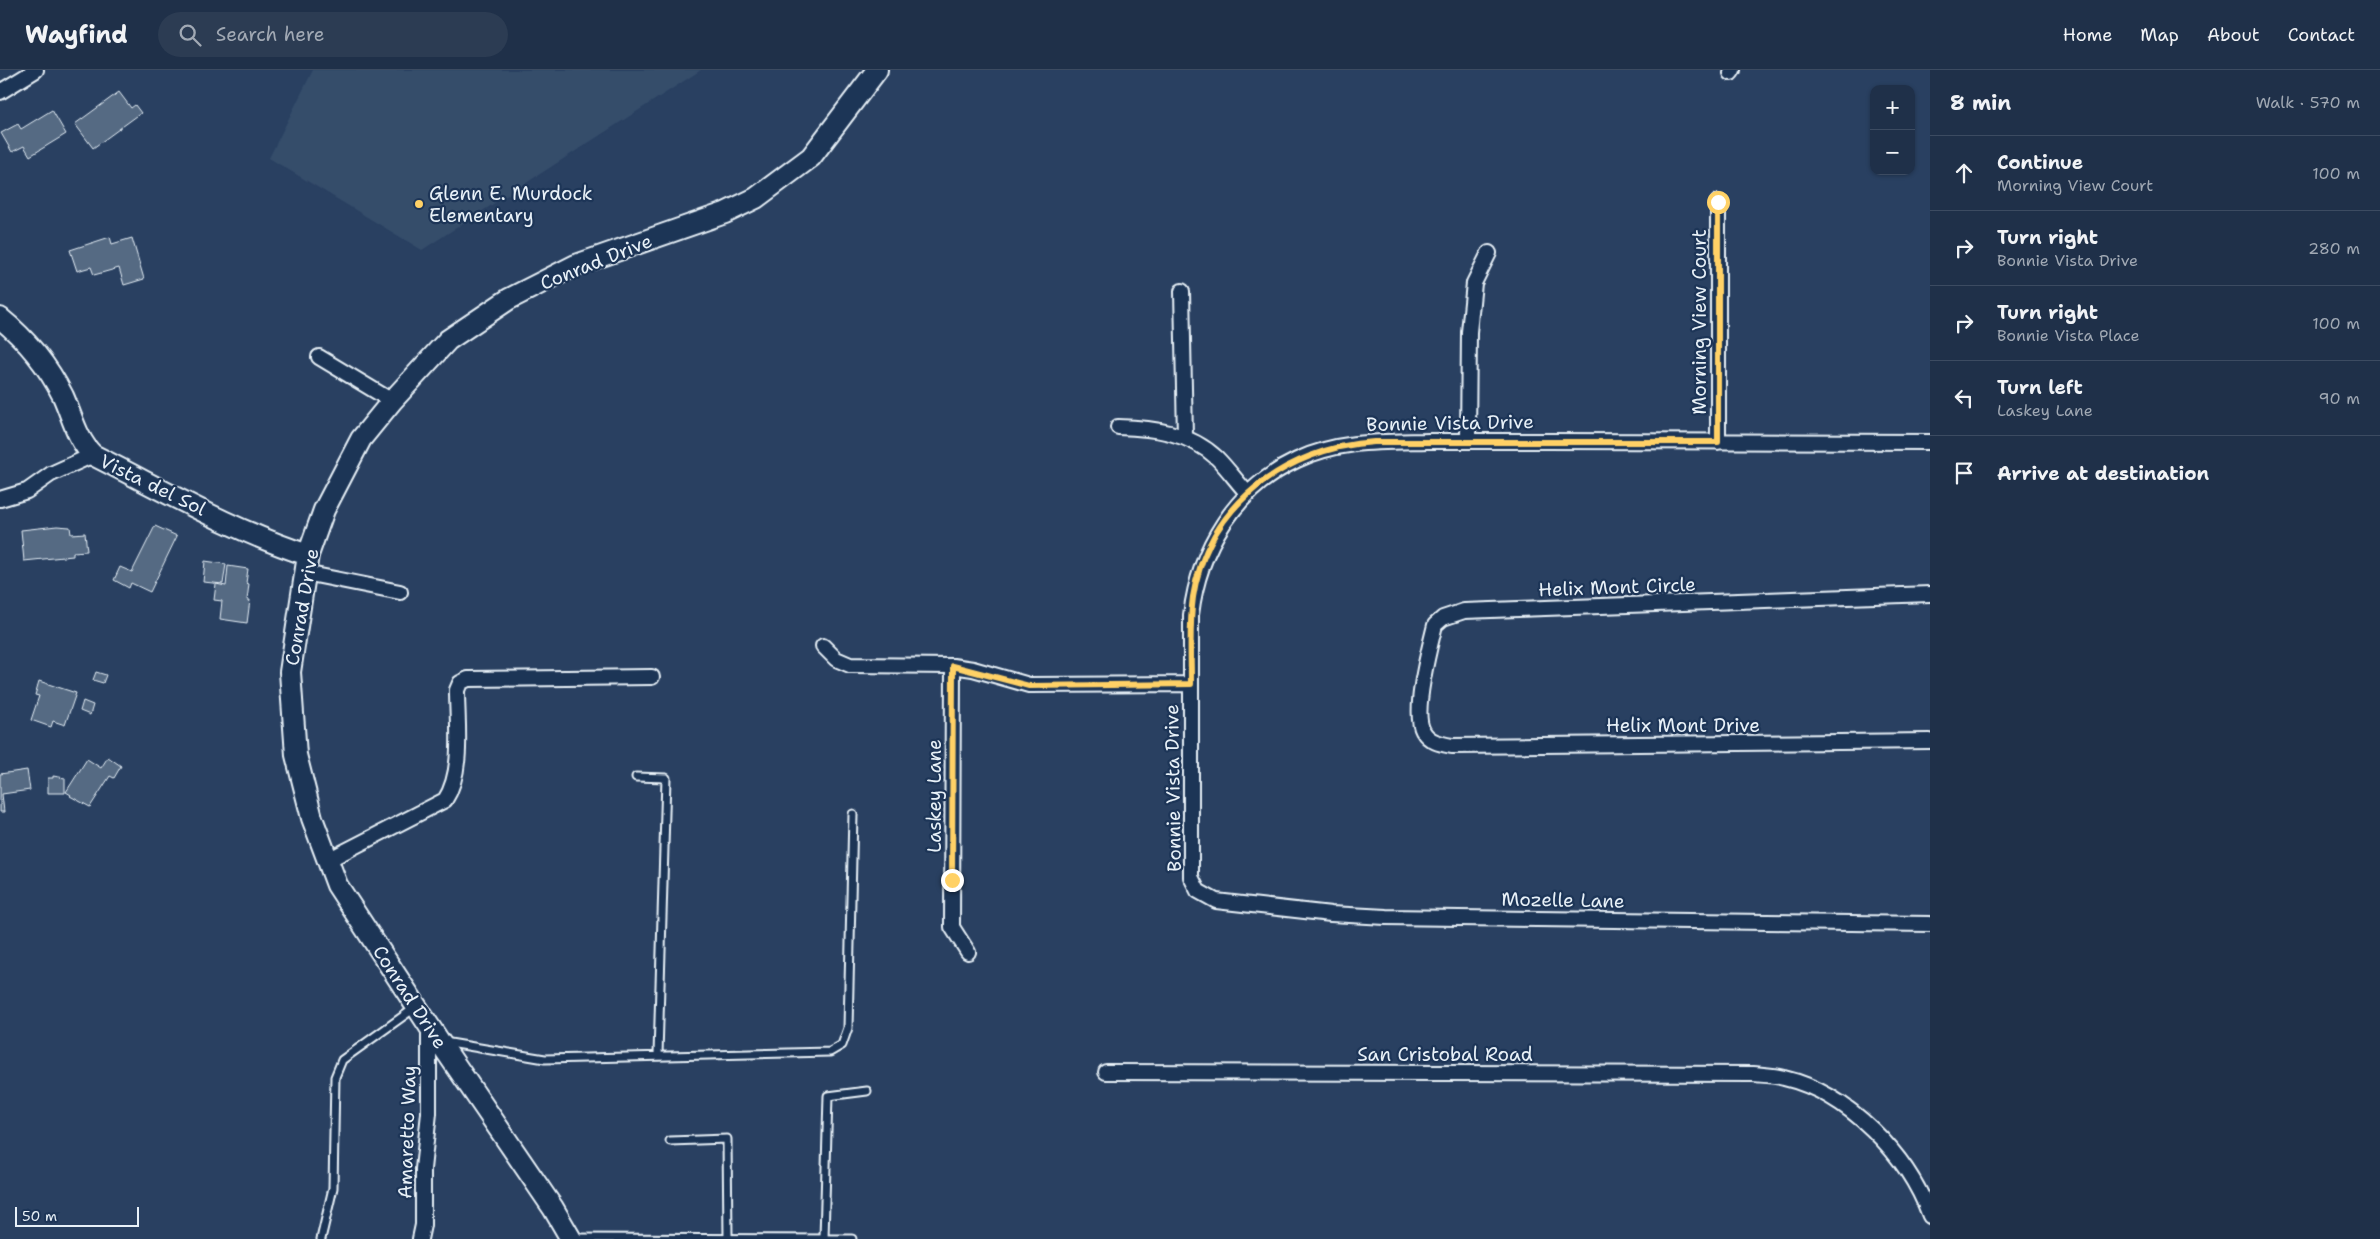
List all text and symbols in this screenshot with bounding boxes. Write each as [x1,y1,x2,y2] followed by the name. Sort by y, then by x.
[158,12,508,57] search box
[25,19,128,51] text: Wayfind
[176,21,204,49] icon: search
[216,22,324,47] text: Search here
[2063,23,2112,47] text: Home
[2140,23,2179,47] text: Map
[2207,23,2260,47] text: About
[2288,23,2355,47] text: Contact
[1870,85,1915,175] map controls
[1870,85,1915,130] button: +
[1950,89,2011,117] text: 8 min
[2256,92,2360,113] text: Walk · 570 m
[1870,130,1915,175] button: −
[1997,150,2083,175] text: Continue
[1950,159,1978,187] icon: ahead
[2312,163,2360,184] text: 100 m
[1997,175,2153,196] text: Morning View Court
[429,181,593,228] place label: Glenn E. Murdock Elementary
[1707,191,1730,214] route start
[413,198,425,210] marker: Glenn E. Murdock Elementary
[1997,225,2098,250] text: Turn right
[536,228,656,296] street label: Conrad Drive
[1687,229,1712,415] street label: Morning View Court
[1950,234,1978,262] icon: right
[2308,238,2360,259] text: 280 m
[1997,250,2138,271] text: Bonnie Vista Drive
[1997,300,2098,325] text: Turn right
[1950,309,1978,337] icon: right
[2312,313,2360,334] text: 100 m
[1997,325,2140,346] text: Bonnie Vista Place
[1997,375,2083,400] text: Turn left
[1950,384,1978,412] icon: left
[2319,388,2360,409] text: 90 m
[1997,400,2093,421] text: Laskey Lane
[1366,409,1534,437] street label: Bonnie Vista Drive
[96,449,211,522] street label: Vista del Sol
[1950,459,1978,487] icon: arrive
[1997,461,2209,486] text: Arrive at destination
[279,546,325,668] street label: Conrad Drive
[1538,572,1696,602] street label: Helix Mont Circle
[1159,704,1187,872] street label: Bonnie Vista Drive
[1606,713,1760,738] street label: Helix Mont Drive
[922,739,947,853] street label: Laskey Lane
[941,869,964,892] route end
[1501,886,1625,914] street label: Mozelle Lane
[367,940,453,1054] street label: Conrad Drive
[1357,1042,1533,1067] street label: San Cristobal Road
[392,1065,422,1199] street label: Amaretto Way
[15,1204,139,1227] scale bar
[22,1207,57,1225] text: 50 m

